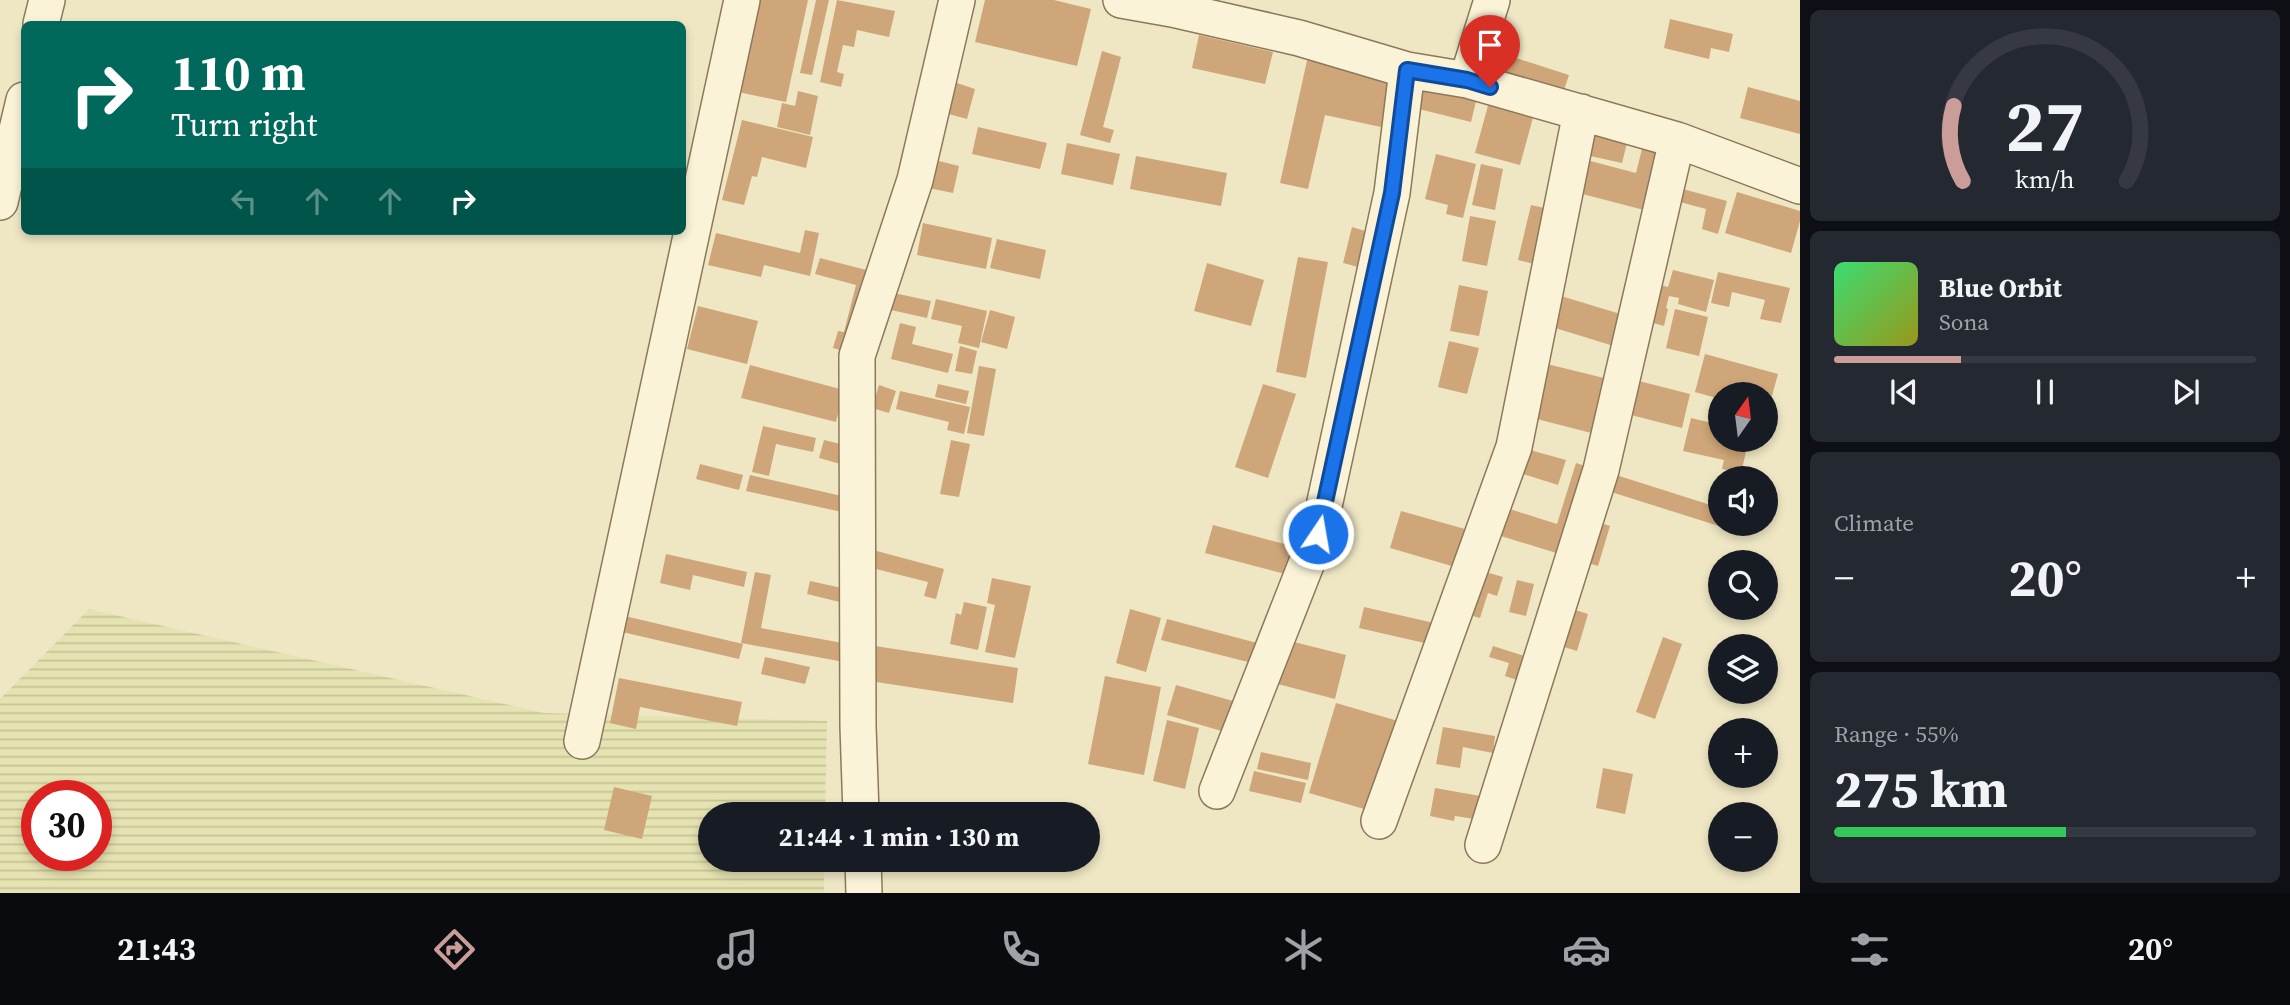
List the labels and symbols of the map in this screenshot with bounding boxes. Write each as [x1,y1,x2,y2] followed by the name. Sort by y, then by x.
[1460,15,1520,87] pin
[1708,382,1778,452] north arrow
[1281,497,1355,571] position arrow
[21,780,112,871] speed limit sign: 30

